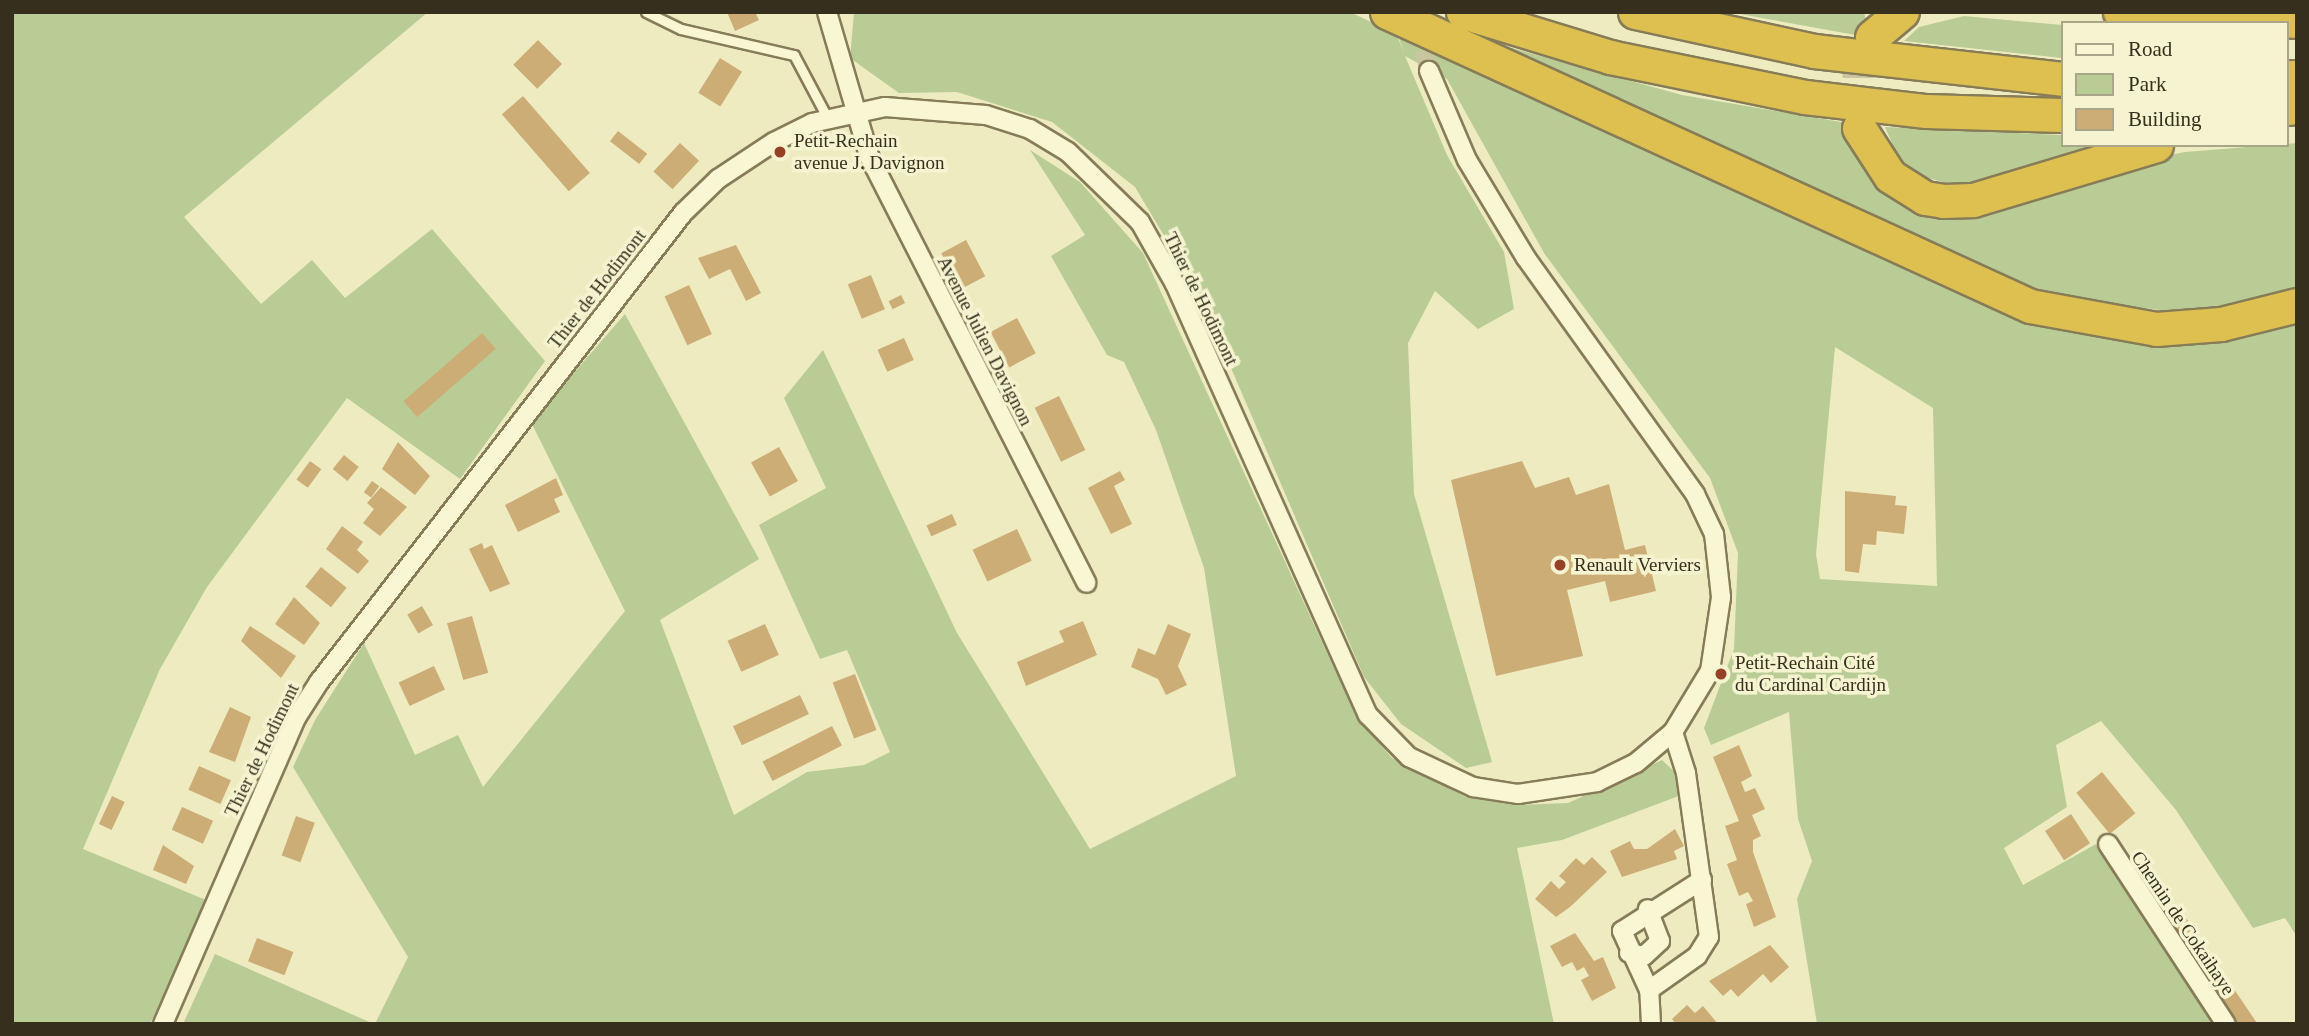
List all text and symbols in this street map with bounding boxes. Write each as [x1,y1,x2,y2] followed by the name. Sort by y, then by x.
[2060,21,2288,147] legend
[2128,37,2172,61] text: Road
[2128,72,2167,96] text: Park
[2128,107,2202,131] text: Building
[794,130,944,174] place label: Petit-Rechain avenue J. Davignon
[772,144,788,160] marker: Petit-Rechain avenue J. Davignon
[543,225,651,353] street label: Thier de Hodimont
[1159,229,1243,369] street label: Thier de Hodimont
[932,252,1038,430] street label: Avenue Julien Davignon
[1574,554,1701,576] place label: Renault Verviers
[1552,557,1568,573] marker: Renault Verviers
[1735,652,1886,696] place label: Petit-Rechain Cité du Cardinal Cardijn
[1713,666,1729,682] marker: Petit-Rechain Cité du Cardinal Cardijn
[220,680,304,820] street label: Thier de Hodimont
[2126,847,2240,999] street label: Chemin de Cokaihaye

